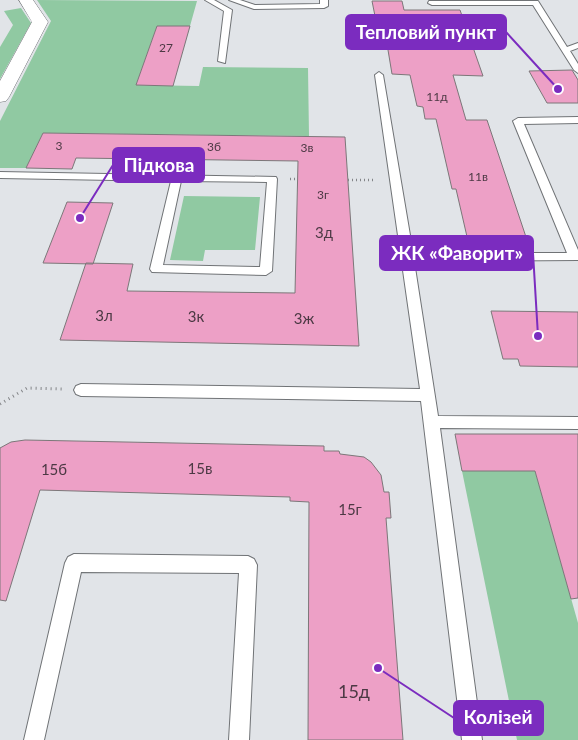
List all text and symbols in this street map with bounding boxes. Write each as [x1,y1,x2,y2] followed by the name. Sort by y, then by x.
[346,15,506,49] callout: Тепловий пункт
[356,20,496,43] text: Тепловий пункт
[159,40,173,55] house number: 27
[426,89,448,104] house number: 11д
[56,138,63,153] house number: 3
[207,139,221,154] house number: 3б
[301,140,313,155] house number: 3в
[113,148,204,182] callout: Підкова
[124,153,194,176] text: Підкова
[468,169,488,184] house number: 11в
[317,187,329,202] house number: 3г
[315,223,333,241] house number: 3д
[380,236,533,270] callout: ЖК «Фаворит»
[391,241,523,264] text: ЖК «Фаворит»
[95,306,113,324] house number: 3л
[188,307,204,325] house number: 3к
[294,309,314,327] house number: 3ж
[188,459,212,477] house number: 15в
[41,460,67,478] house number: 15б
[338,500,362,518] house number: 15г
[338,680,370,702] house number: 15д
[454,701,543,735] callout: Колізей
[463,705,533,728] text: Колізей

